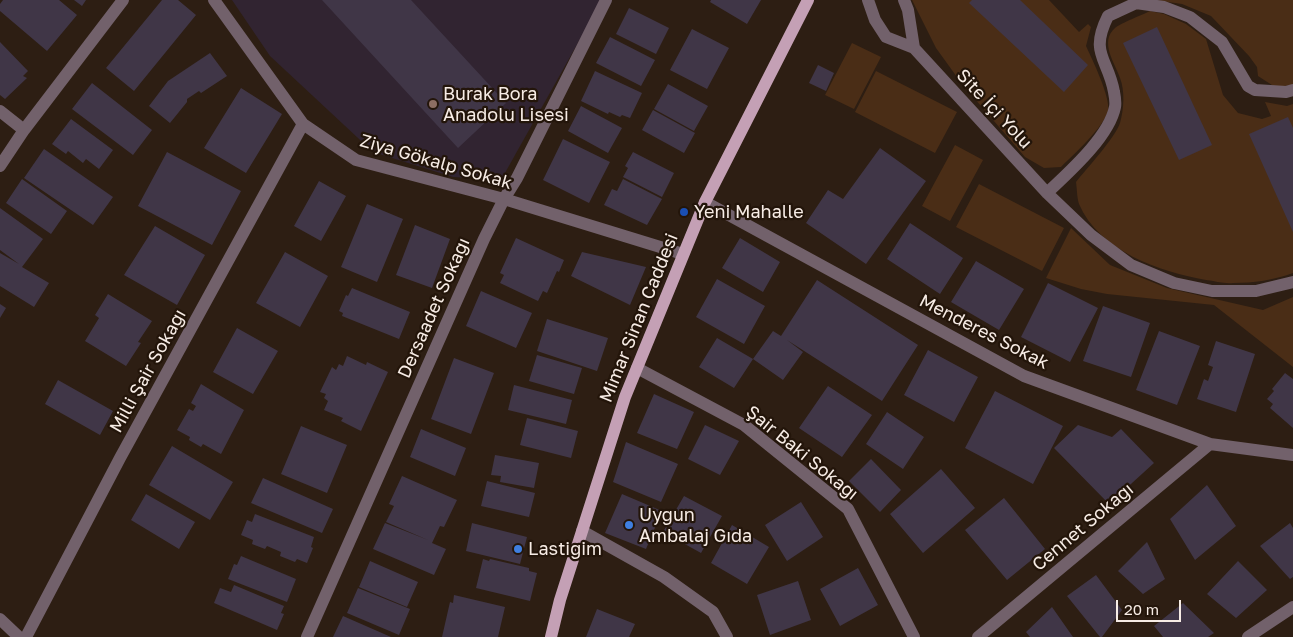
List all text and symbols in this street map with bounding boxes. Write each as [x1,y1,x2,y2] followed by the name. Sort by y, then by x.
[952,65,1036,153] street label: Site İçi Yolu
[443,83,569,126] place label: Burak Bora Anadolu Lisesi
[427,98,439,110] marker: Burak Bora Anadolu Lisesi
[357,130,515,194] street label: Ziya Gökalp Sokak
[694,201,804,223] place label: Yeni Mahalle
[678,206,690,218] marker: Yeni Mahalle
[595,230,683,406] street label: Mimar Sinan Caddesi
[393,234,475,382] street label: Dersaadet Sokağı
[916,290,1052,374] street label: Menderes Sokak
[105,306,191,436] street label: Milli Şair Sokağı
[742,401,862,505] street label: Şair Baki Sokağı
[1028,478,1138,576] street label: Cennet Sokağı
[639,504,752,546] place label: Uygun Ambalaj Gıda
[623,519,635,531] marker: Uygun Ambalaj Gıda
[528,538,602,560] place label: Lastiğim
[512,543,524,555] marker: Lastiğim
[1118,590,1183,622] scale bar
[1124,600,1159,618] text: 20 m

